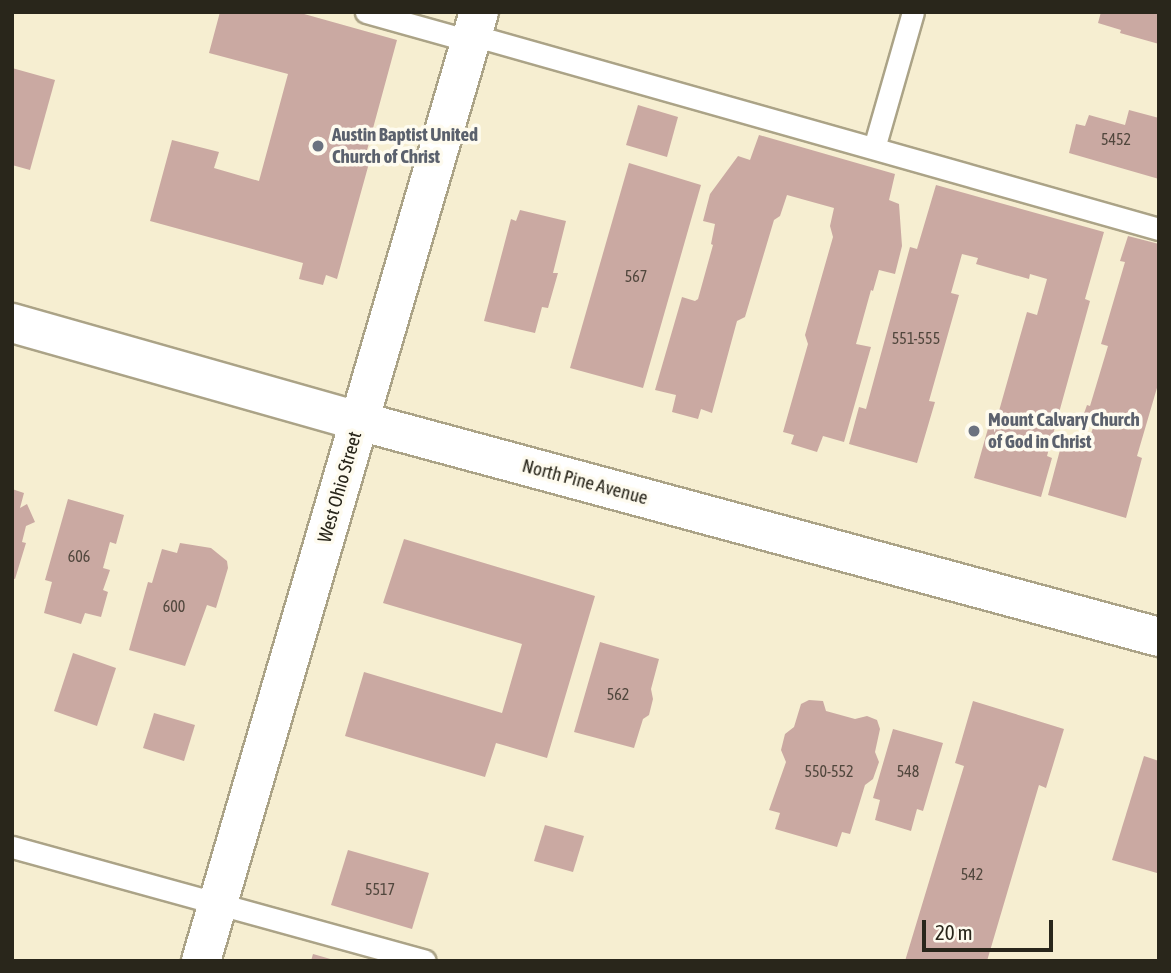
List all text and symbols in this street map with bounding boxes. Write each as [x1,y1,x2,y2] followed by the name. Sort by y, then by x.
[332,124,478,168] place label: Austin Baptist United Church of Christ
[1101,129,1131,149] house number: 5452
[310,138,326,154] marker: Austin Baptist United Church of Christ
[625,266,647,286] house number: 567
[892,328,940,348] house number: 551-555
[988,409,1140,453] place label: Mount Calvary Church of God in Christ
[966,423,982,439] marker: Mount Calvary Church of God in Christ
[313,429,367,545] street label: West Ohio Street
[520,454,650,510] street label: North Pine Avenue
[68,546,90,566] house number: 606
[163,596,185,616] house number: 600
[607,684,629,704] house number: 562
[804,761,854,781] house number: 550-552
[897,761,919,781] house number: 548
[961,864,983,884] house number: 542
[365,879,395,899] house number: 5517
[926,906,1057,950] scale bar
[935,920,973,944] text: 20 m

